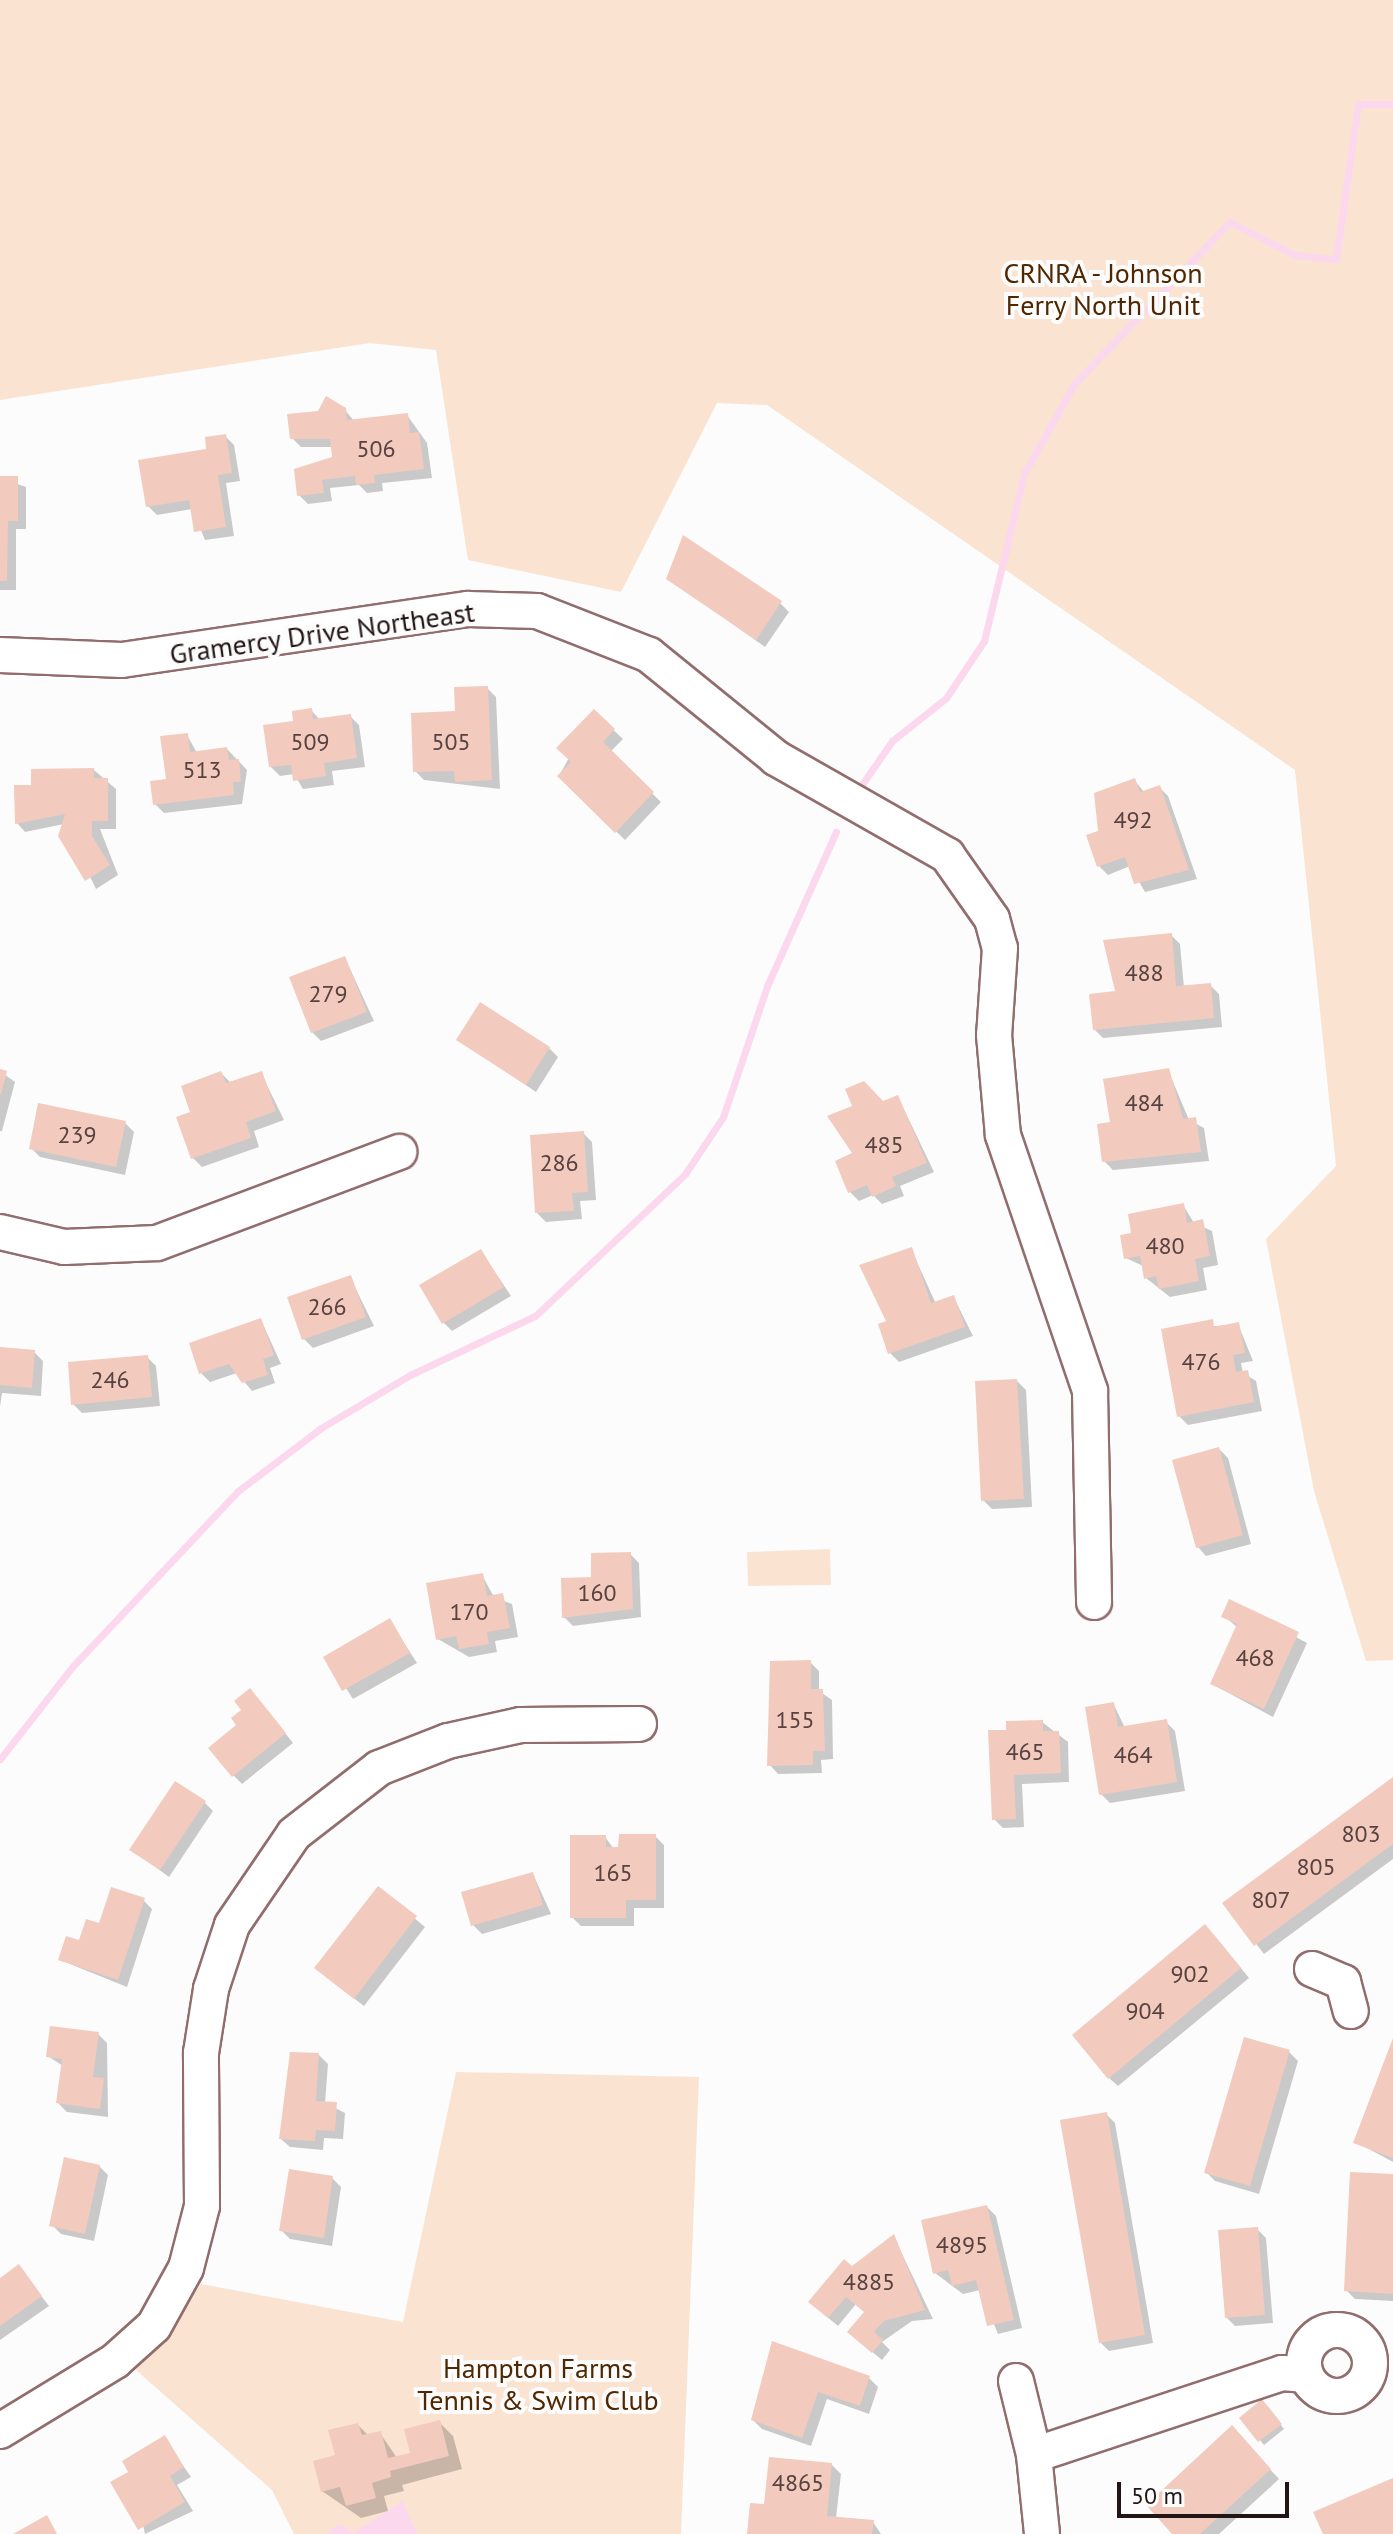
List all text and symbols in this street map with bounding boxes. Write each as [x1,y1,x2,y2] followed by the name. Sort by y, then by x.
[1001,256,1205,322] park label: CRNRA - Johnson Ferry North Unit
[356,435,396,463] house number: 506
[167,595,477,671] street label: Gramercy Drive Northeast
[290,728,330,756] house number: 509
[431,728,471,756] house number: 505
[182,756,222,784] house number: 513
[1113,806,1153,834] house number: 492
[1124,959,1164,987] house number: 488
[308,980,348,1008] house number: 279
[1124,1089,1164,1117] house number: 484
[57,1121,97,1149] house number: 239
[864,1131,904,1159] house number: 485
[539,1149,579,1177] house number: 286
[1145,1232,1185,1260] house number: 480
[307,1293,347,1321] house number: 266
[1181,1348,1221,1376] house number: 476
[90,1366,130,1394] house number: 246
[577,1579,617,1607] house number: 160
[449,1598,489,1626] house number: 170
[1235,1644,1275,1672] house number: 468
[775,1706,815,1734] house number: 155
[1005,1738,1045,1766] house number: 465
[1113,1741,1153,1769] house number: 464
[1341,1820,1381,1848] house number: 803
[1296,1853,1336,1881] house number: 805
[593,1859,633,1887] house number: 165
[1251,1886,1291,1914] house number: 807
[1170,1960,1210,1988] house number: 902
[1125,1997,1165,2025] house number: 904
[936,2231,988,2259] house number: 4895
[843,2268,895,2296] house number: 4885
[417,2351,659,2417] park label: Hampton Farms Tennis & Swim Club
[1121,2466,1293,2516] scale bar
[772,2469,824,2497] house number: 4865
[1131,2480,1183,2511] text: 50 m

